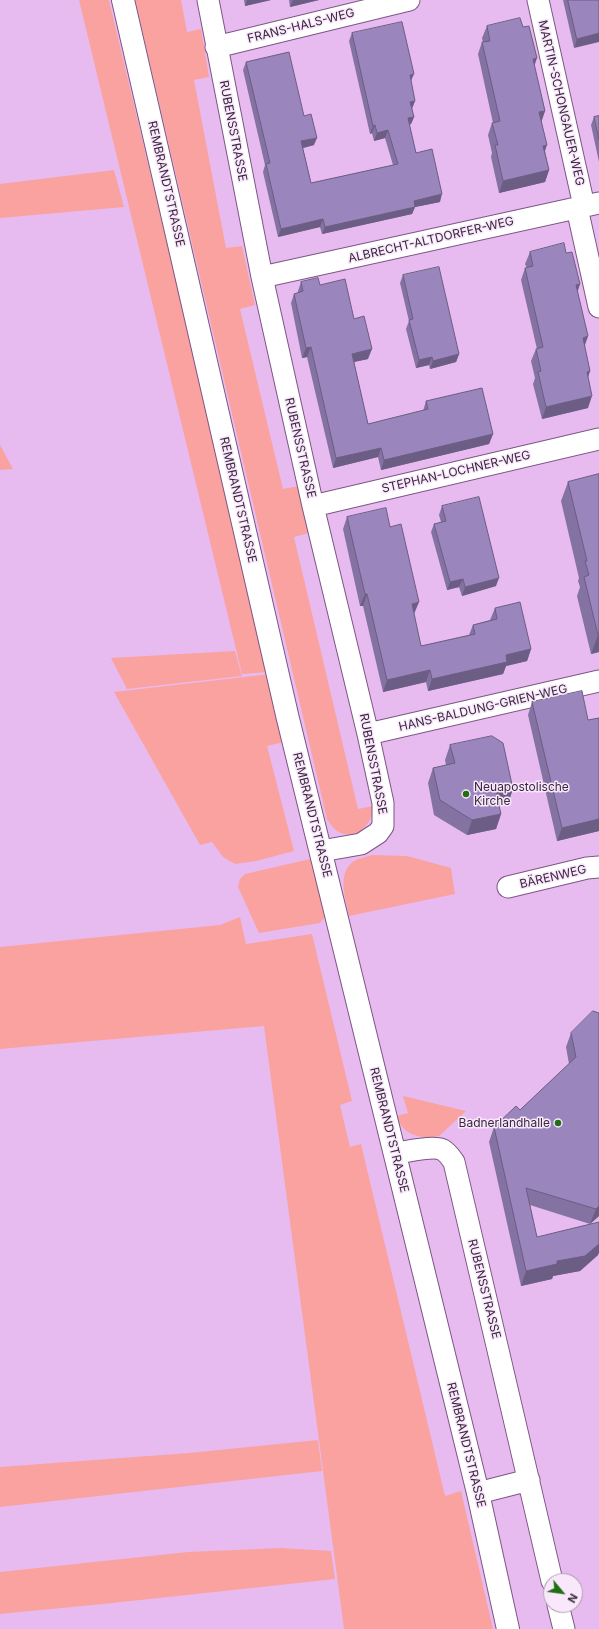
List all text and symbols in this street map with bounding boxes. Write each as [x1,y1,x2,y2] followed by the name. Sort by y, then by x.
[246,6,356,46] street label: FRANS-HALS-WEG
[535,19,587,187] street label: MARTIN-SCHONGAUER-WEG
[216,79,250,183] street label: RUBENSSTRASSE
[145,120,187,248] street label: REMBRANDTSTRASSE
[347,214,515,266] street label: ALBRECHT-ALTDORFER-WEG
[281,396,319,500] street label: RUBENSSTRASSE
[217,436,259,564] street label: REMBRANDTSTRASSE
[380,448,532,496] street label: STEPHAN-LOCHNER-WEG
[397,682,569,734] street label: HANS-BALDUNG-GRIEN-WEG
[356,712,390,816] street label: RUBENSSTRASSE
[289,751,335,879] street label: REMBRANDTSTRASSE
[474,780,569,808] place label: Neuapostolische Kirche
[461,789,471,799] marker: Neuapostolische Kirche
[518,862,588,892] street label: BÄRENWEG
[366,1066,412,1194] street label: REMBRANDTSTRASSE
[459,1116,550,1130] place label: Badnerlandhalle
[553,1118,563,1128] marker: Badnerlandhalle
[465,1238,503,1340] street label: RUBENSSTRASSE
[443,1381,489,1509] street label: REMBRANDTSTRASSE
[543,1573,583,1613] north arrow
[564,1591,581,1605] text: N

